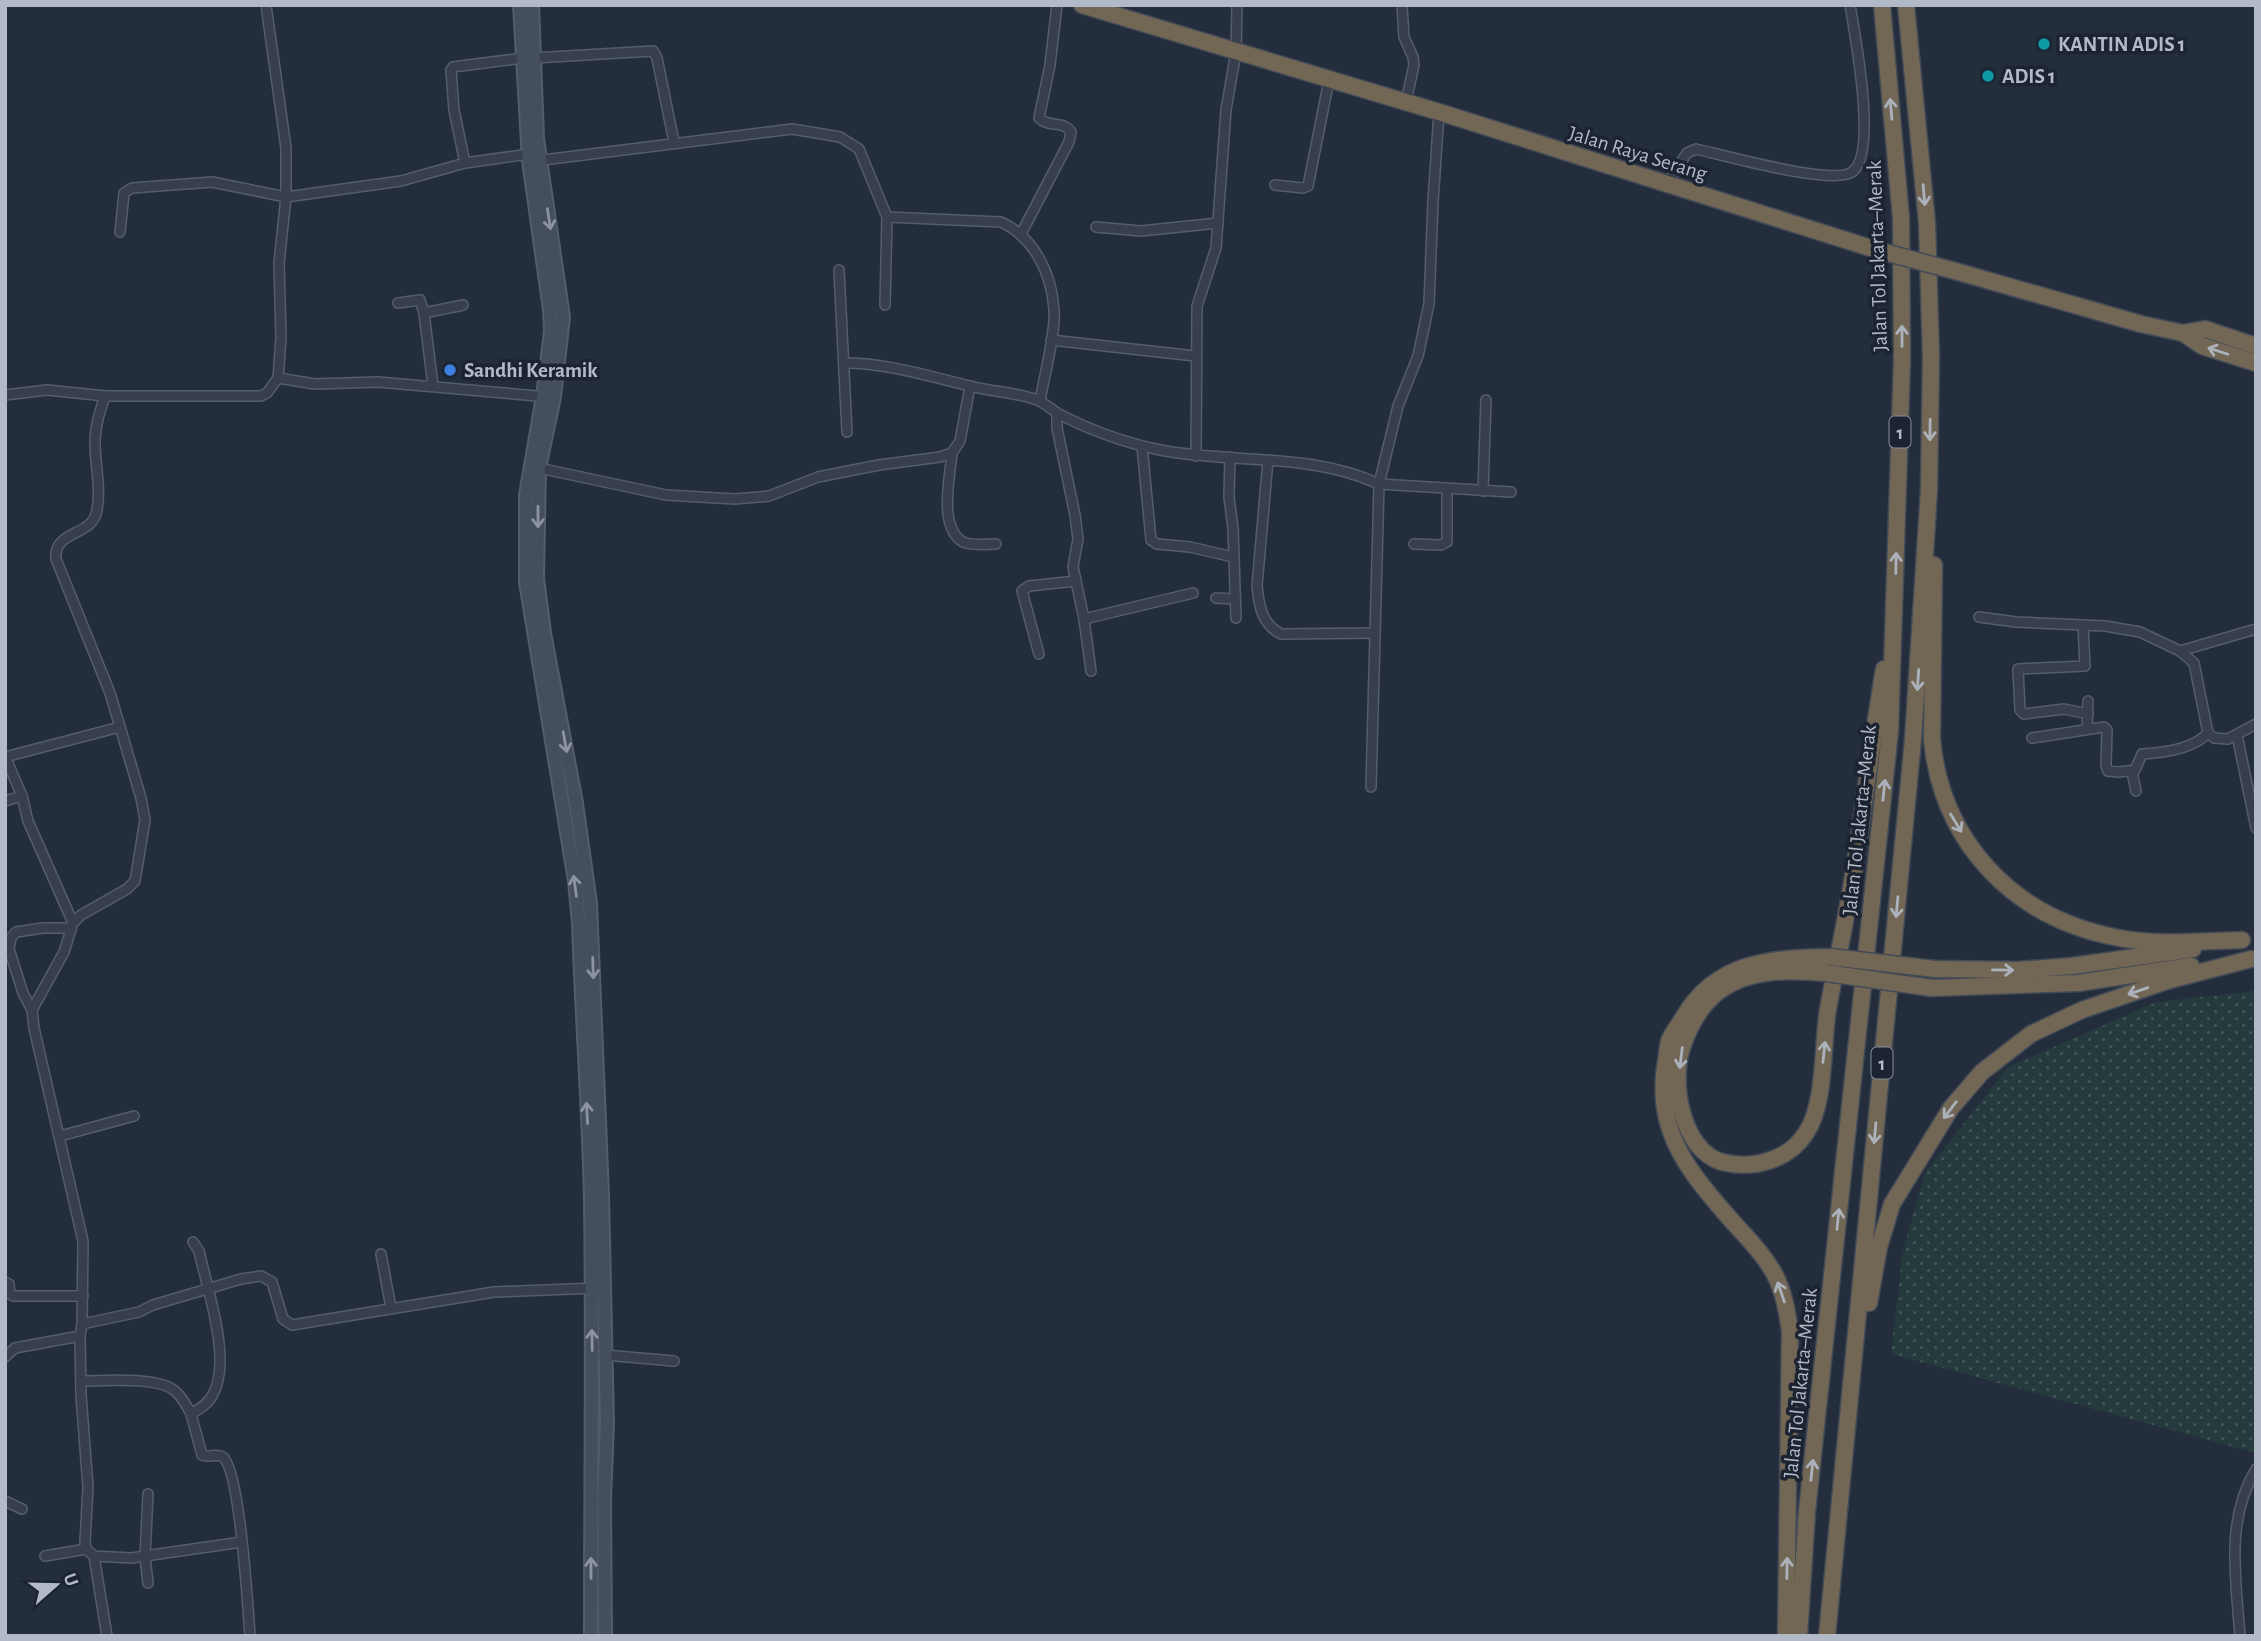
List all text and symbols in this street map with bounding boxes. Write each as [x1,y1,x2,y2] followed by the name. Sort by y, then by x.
[2058,34,2185,55] place label: KANTIN ADIS 1
[2036,36,2052,52] marker: KANTIN ADIS 1
[2002,66,2056,87] place label: ADIS 1
[1980,68,1996,84] marker: ADIS 1
[1884,98,1897,120] one-way arrow
[1566,122,1710,185] street label: Jalan Raya Serang
[1864,160,1891,352] street label: Jalan Tol Jakarta–Merak
[1918,183,1931,206] one-way arrow
[543,208,556,230] one-way arrow
[1895,324,1908,347] one-way arrow
[2207,344,2229,357] one-way arrow
[464,360,598,381] place label: Sandhi Keramik
[442,362,458,378] marker: Sandhi Keramik
[1890,416,1910,448] road number: 1
[1923,418,1937,441] one-way arrow
[531,505,545,528] one-way arrow
[1890,552,1903,575] one-way arrow
[1911,669,1924,691] one-way arrow
[1839,723,1880,916] street label: Jalan Tol Jakarta–Merak
[559,730,572,753] one-way arrow
[1878,779,1891,802] one-way arrow
[1950,812,1964,832] one-way arrow
[568,875,581,897] one-way arrow
[1890,895,1903,918] one-way arrow
[586,956,599,979] one-way arrow
[1991,963,2014,977] one-way arrow
[2128,986,2150,998] one-way arrow
[1818,1041,1831,1064] one-way arrow
[1674,1046,1687,1069] one-way arrow
[1871,1048,1892,1078] road number: 1
[1943,1100,1958,1119] one-way arrow
[580,1101,593,1124] one-way arrow
[1869,1122,1882,1144] one-way arrow
[1832,1209,1845,1231] one-way arrow
[1774,1282,1786,1304] one-way arrow
[1780,1286,1821,1479] street label: Jalan Tol Jakarta–Merak
[585,1329,598,1352] one-way arrow
[1805,1459,1818,1482] one-way arrow
[21,1550,91,1620] north arrow
[584,1556,598,1579] one-way arrow
[1780,1556,1794,1579] one-way arrow
[60,1571,82,1589] text: U

